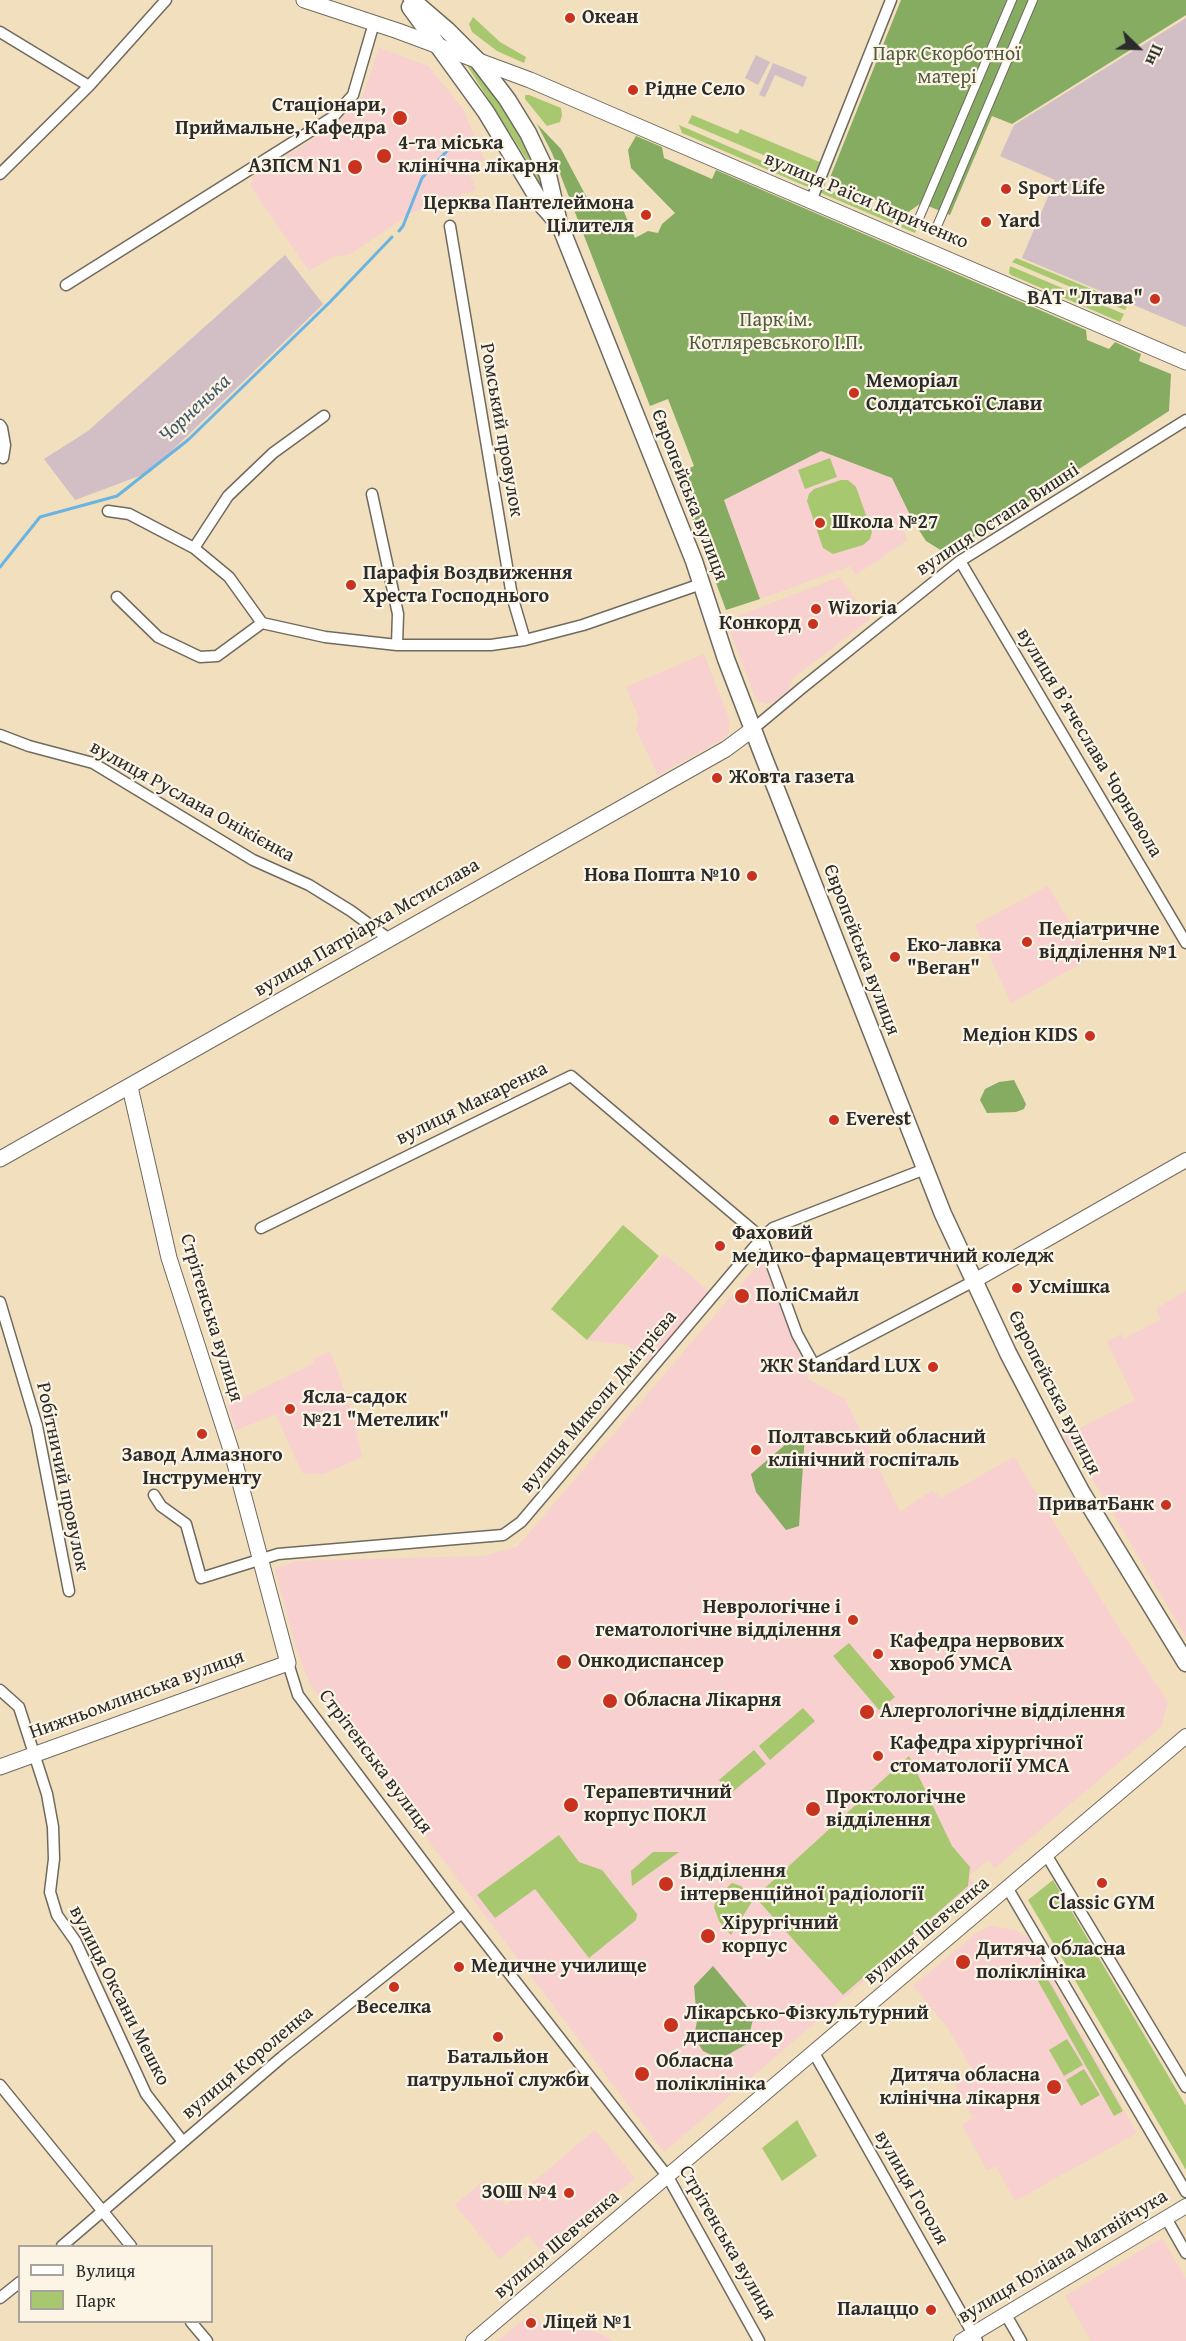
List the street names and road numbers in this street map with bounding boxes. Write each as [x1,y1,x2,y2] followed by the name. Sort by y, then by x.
[760,147,972,255] street label: вулиця Раїси Кириченко
[474,341,528,519] street label: Ромський провулок
[645,406,733,584] street label: Європейська вулиця
[912,458,1084,582] street label: вулиця Остапа Вишні
[1011,624,1167,862] street label: вулиця Вʼячеслава Чорновола
[85,736,299,868] street label: вулиця Руслана Онікієнка
[250,853,484,1003] street label: вулиця Патріарха Мстислава
[817,861,905,1039] street label: Європейська вулиця
[392,1057,552,1151] street label: вулиця Макаренка
[174,1231,248,1405] street label: Стрітенська вулиця
[516,1306,682,1498] street label: вулиця Миколи Дмітрієва
[1002,1307,1106,1479] street label: Європейська вулиця
[30,1380,94,1574] street label: Робітничий провулок
[26,1645,248,1745] street label: Нижньомлинська вулиця
[313,1685,437,1839] street label: Стрітенська вулиця
[859,1872,995,1990] street label: вулиця Шевченка
[63,1902,175,2090] street label: вулиця Оксани Мешко
[177,2001,319,2125] street label: вулиця Короленка
[868,2126,954,2250] street label: вулиця Гоголя
[673,2161,781,2325] street label: Стрітенська вулиця
[954,2185,1172,2329] street label: вулиця Юліана Матвійчука
[489,2186,625,2304] street label: вулиця Шевченка

